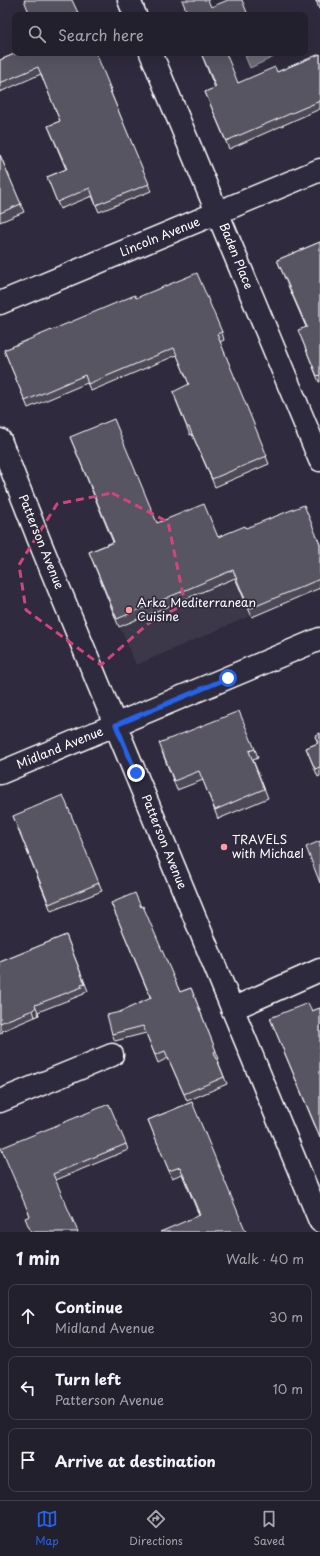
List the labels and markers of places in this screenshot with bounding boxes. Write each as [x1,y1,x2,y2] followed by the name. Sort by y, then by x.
[137,593,256,625] place label: Arka Mediterranean Cuisine
[124,605,134,615] marker: Arka Mediterranean Cuisine
[232,830,304,862] place label: TRAVELS with Michael
[219,842,229,852] marker: TRAVELS with Michael

